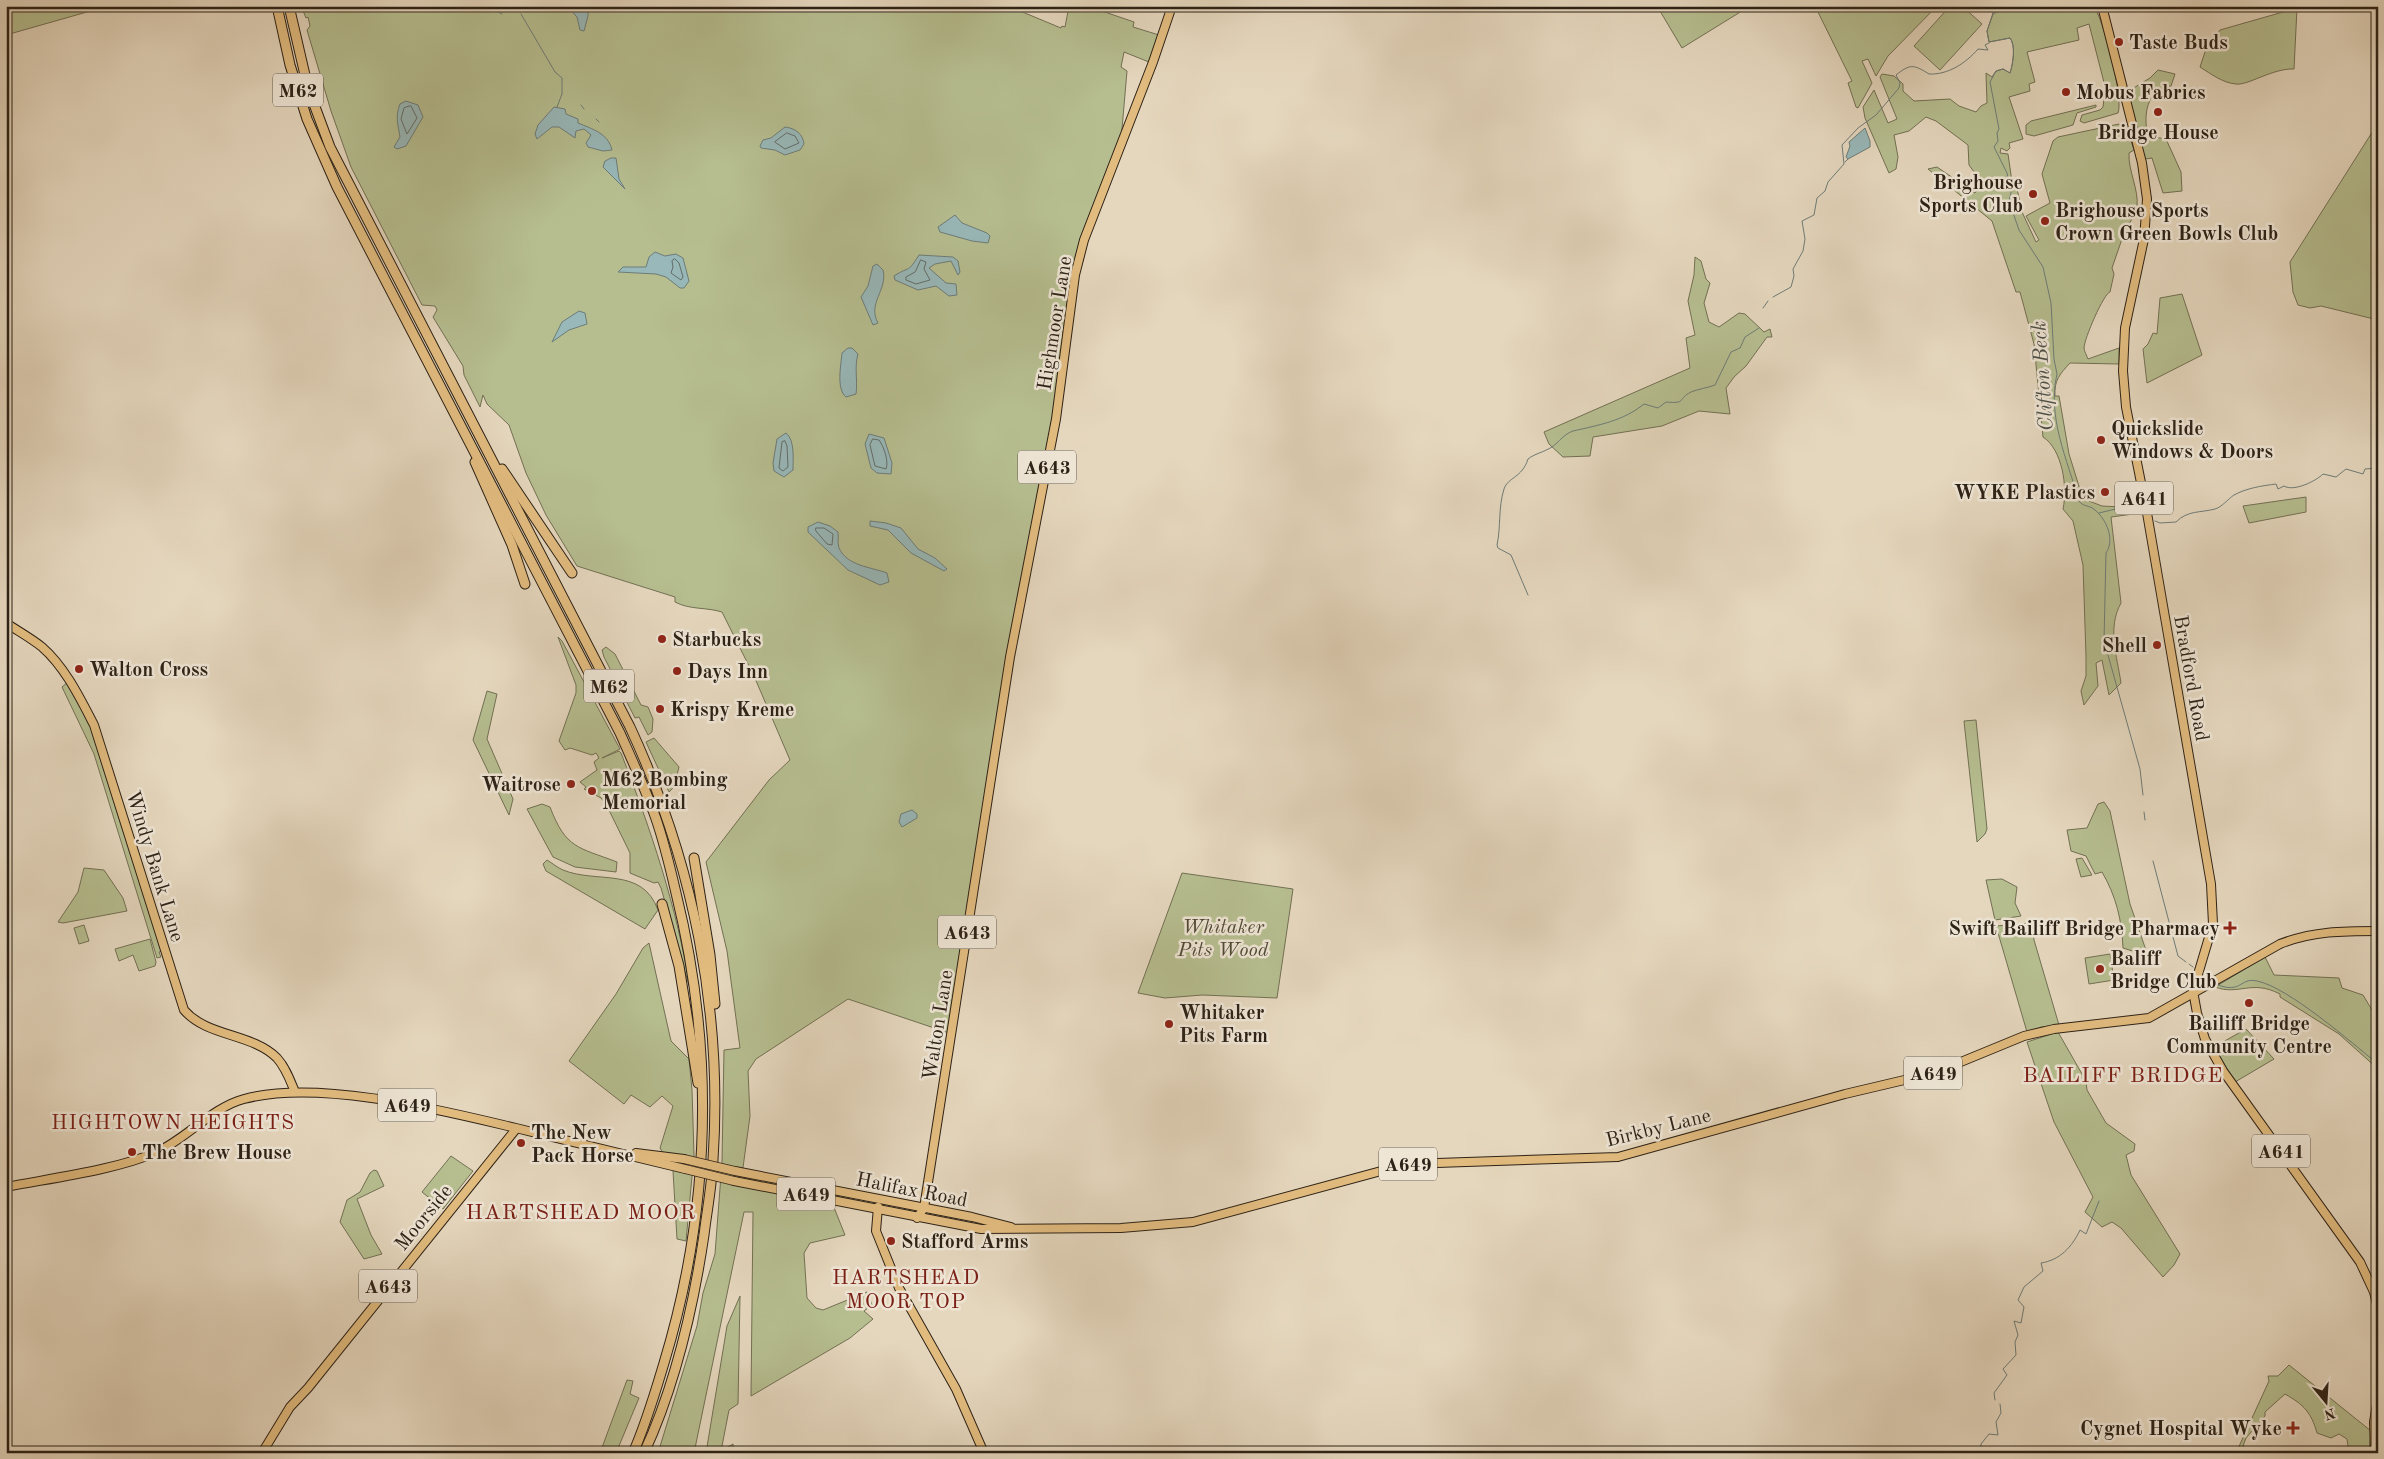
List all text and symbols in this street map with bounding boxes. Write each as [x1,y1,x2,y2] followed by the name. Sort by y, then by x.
[2129,34,2228,54] place label: Taste Buds
[2113,36,2125,48] marker: Taste Buds
[273,74,323,106] road number: M62
[2076,84,2206,104] place label: Mobus Fabrics
[2060,86,2072,98] marker: Mobus Fabrics
[2152,106,2164,118] marker: Bridge House
[2097,124,2219,144] place label: Bridge House
[1919,174,2023,217] place label: Brighouse Sports Club
[2027,188,2039,200] marker: Brighouse Sports Club
[2055,202,2278,245] place label: Brighouse Sports Crown Green Bowls Club
[2039,215,2051,227] marker: Brighouse Sports Crown Green Bowls Club
[1035,255,1076,392] street label: Highmoor Lane
[2029,320,2058,432] water label: Clifton Beck
[2111,420,2273,463] place label: Quickslide Windows & Doors
[2095,434,2107,446] marker: Quickslide Windows & Doors
[1018,451,1076,484] road number: A643
[2115,482,2173,514] road number: A641
[1954,484,2095,504] place label: WYKE Plastics
[2099,486,2111,498] marker: WYKE Plastics
[2169,614,2211,743] street label: Bradford Road
[672,631,761,651] place label: Starbucks
[656,633,668,645] marker: Starbucks
[2102,637,2147,657] place label: Shell
[2151,639,2163,651] marker: Shell
[89,661,208,681] place label: Walton Cross
[73,663,85,675] marker: Walton Cross
[687,663,768,683] place label: Days Inn
[671,665,683,677] marker: Days Inn
[584,669,634,702] road number: M62
[670,701,795,721] place label: Krispy Kreme
[654,703,666,715] marker: Krispy Kreme
[602,771,728,814] place label: M62 Bombing Memorial
[481,776,561,796] place label: Waitrose
[565,778,577,790] marker: Waitrose
[586,785,598,797] marker: M62 Bombing Memorial
[122,789,187,945] street label: Windy Bank Lane
[938,916,996,949] road number: A643
[1177,918,1269,961] park label: Whitaker Pits Wood
[1949,920,2220,940] place label: Swift Bailiff Bridge Pharmacy
[2224,922,2236,934] marker: Swift Bailiff Bridge Pharmacy
[2110,950,2217,993] place label: Baliff Bridge Club
[2094,963,2106,975] marker: Baliff Bridge Club
[920,969,958,1082] street label: Walton Lane
[2243,997,2255,1009] marker: Bailiff Bridge Community Centre
[1179,1004,1268,1047] place label: Whitaker Pits Farm
[2166,1015,2332,1058] place label: Bailiff Bridge Community Centre
[1163,1018,1175,1030] marker: Whitaker Pits Farm
[1904,1056,1962,1090] road number: A649
[2023,1065,2223,1087] district label: BAILIFF BRIDGE
[378,1088,436,1122] road number: A649
[1604,1106,1713,1152] street label: Birkby Lane
[51,1113,295,1134] district label: HIGHTOWN HEIGHTS
[531,1124,634,1167] place label: The New Pack Horse
[2252,1134,2310,1168] road number: A641
[515,1137,527,1149] marker: The New Pack Horse
[142,1144,292,1164] place label: The Brew House
[126,1146,138,1158] marker: The Brew House
[1379,1148,1437,1180] road number: A649
[854,1170,969,1212] street label: Halifax Road
[777,1178,835,1210] road number: A649
[392,1181,457,1255] street label: Moorside
[466,1202,696,1224] district label: HARTSHEAD MOOR
[901,1233,1028,1253] place label: Stafford Arms
[885,1235,897,1247] marker: Stafford Arms
[832,1268,980,1313] district label: HARTSHEAD MOOR TOP
[359,1270,417,1302] road number: A643
[2302,1376,2352,1426] north arrow
[2322,1405,2337,1422] text: N
[2080,1420,2282,1440] place label: Cygnet Hospital Wyke
[2286,1421,2300,1435] marker: Cygnet Hospital Wyke

